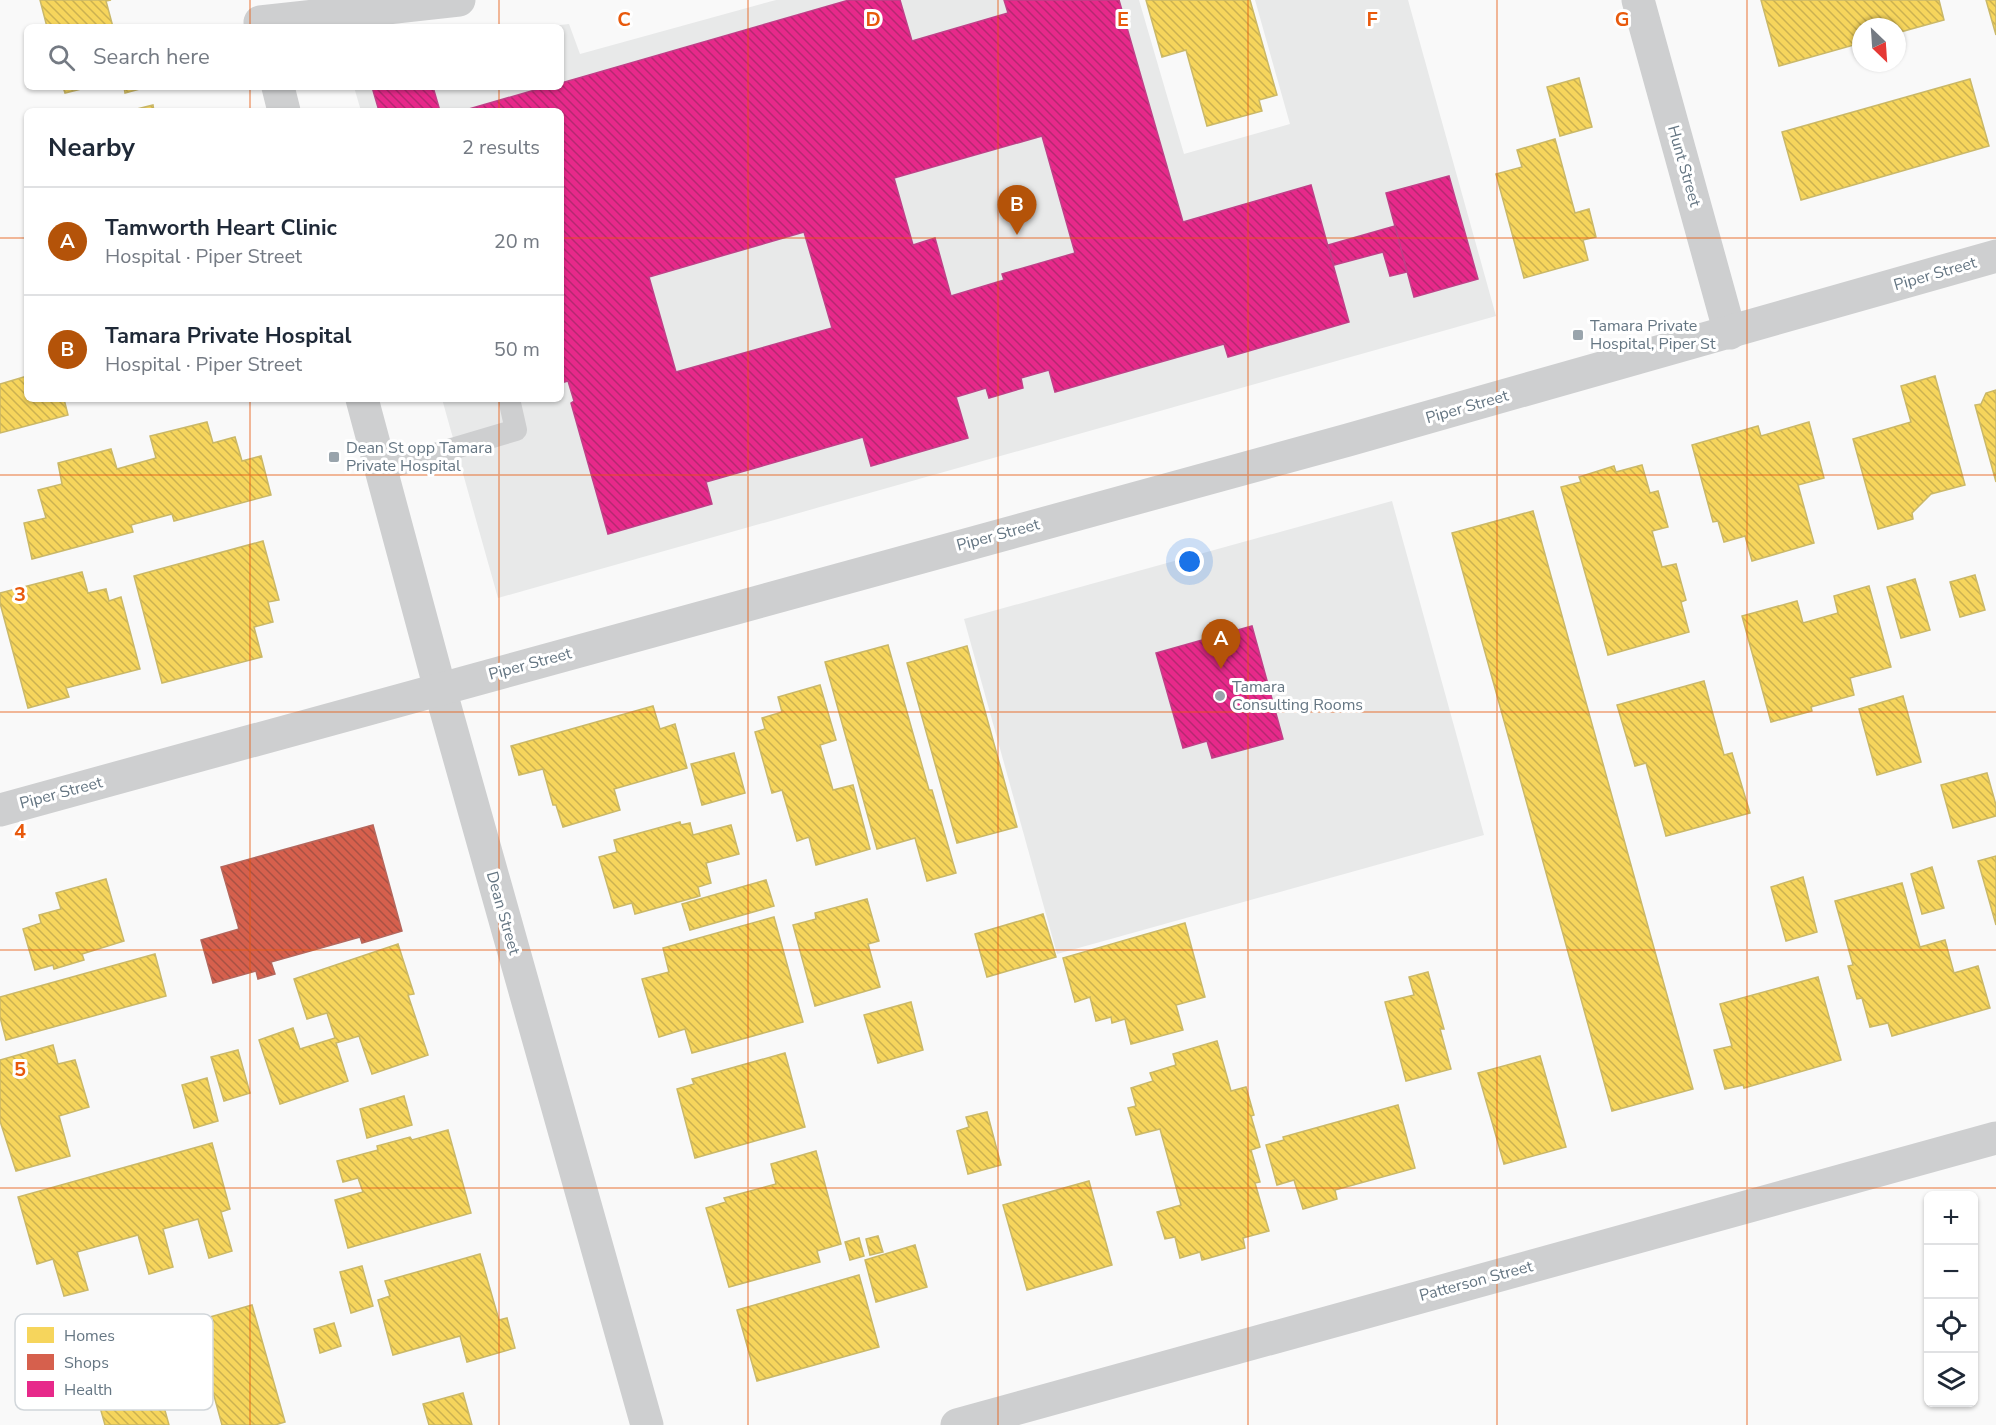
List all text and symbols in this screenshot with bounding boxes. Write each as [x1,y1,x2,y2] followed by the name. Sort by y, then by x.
[617,6,631,33] text: C
[865,6,881,33] text: D
[1117,6,1129,33] text: E
[1366,6,1378,33] text: F
[1615,6,1629,33] text: G
[1852,18,1906,72] north arrow
[24,24,564,90] search box
[45,41,78,74] icon: search
[93,42,210,72] text: Search here
[1662,123,1706,210] street label: Hunt Street
[48,130,135,165] text: Nearby
[462,134,540,161] text: 2 results
[998,186,1036,235] pin: B
[105,213,337,243] text: Tamworth Heart Clinic
[60,228,75,255] text: A
[494,228,540,255] text: 20 m
[105,243,302,270] text: Hospital · Piper Street
[1891,252,1979,296] street label: Piper Street
[1590,315,1716,355] place label: Tamara Private Hospital, Piper St
[105,321,352,351] text: Tamara Private Hospital
[1571,328,1585,342] marker: Tamara Private Hospital, Piper St
[61,336,74,363] text: B
[494,336,540,363] text: 50 m
[105,351,302,378] text: Hospital · Piper Street
[1423,385,1511,429] street label: Piper Street
[346,437,492,477] place label: Dean St opp Tamara Private Hospital
[327,450,341,464] marker: Dean St opp Tamara Private Hospital
[954,513,1042,557] street label: Piper Street
[1175,547,1204,576] your location
[14,581,26,608] text: 3
[1202,620,1240,669] pin: A
[486,642,574,686] street label: Piper Street
[1232,676,1363,716] place label: Tamara Consulting Rooms
[1213,689,1227,703] marker: Tamara Consulting Rooms
[17,771,105,815] street label: Piper Street
[14,818,26,845] text: 4
[481,869,525,958] street label: Dean Street
[14,1056,26,1083] text: 5
[1924,1191,1978,1407] map controls
[1924,1191,1978,1245] button: +
[1924,1245,1978,1299] button: −
[1417,1255,1536,1307] street label: Patterson Street
[1924,1299,1978,1353] button: locate
[15,1314,213,1410] legend
[64,1325,115,1347] text: Homes
[64,1352,109,1374] text: Shops
[1924,1353,1978,1407] button: layers
[64,1379,112,1401] text: Health

